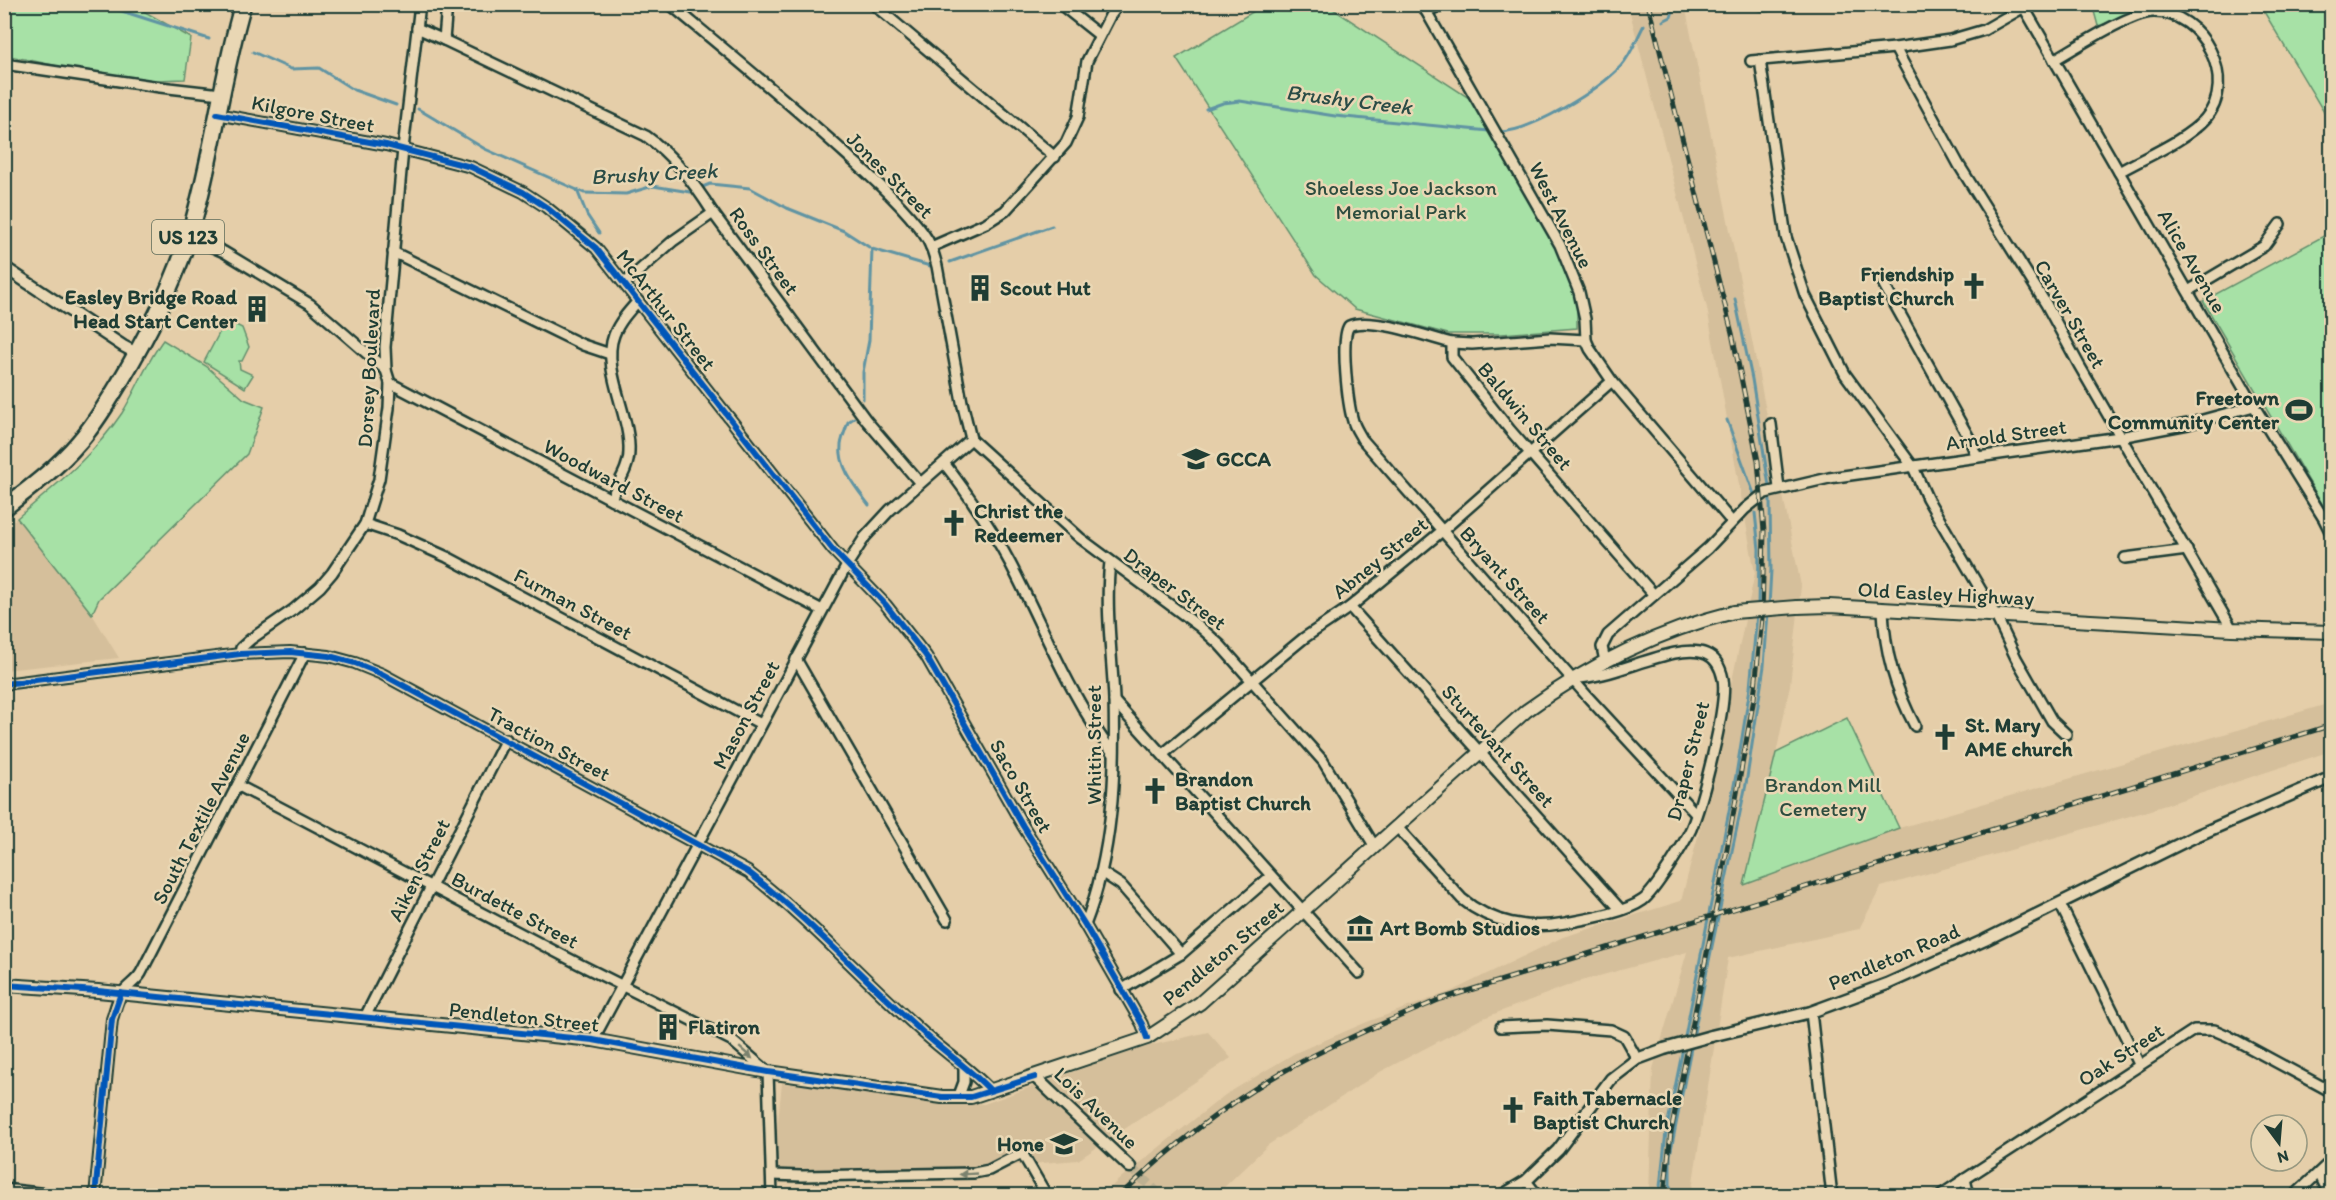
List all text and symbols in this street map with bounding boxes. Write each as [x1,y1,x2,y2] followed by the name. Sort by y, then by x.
[1284,78,1415,121] water label: Brushy Creek
[249,89,377,138] street label: Kilgore Street
[842,126,939,223] street label: Jones Street
[590,157,720,190] water label: Brushy Creek
[1524,157,1599,272] street label: West Avenue
[1305,175,1497,224] park label: Shoeless Joe Jackson Memorial Park
[724,202,805,300] street label: Ross Street
[2153,204,2232,317] street label: Alice Avenue
[152,220,224,254] road number: US 123
[611,244,722,375] street label: McArthur Street
[2029,255,2112,373] street label: Carver Street
[1818,261,1954,311] place label: Friendship Baptist Church
[1959,271,1989,301] church icon: Friendship Baptist Church
[965,273,995,303] building icon: Scout Hut
[1000,275,1091,300] place label: Scout Hut
[65,284,238,333] place label: Easley Bridge Road Head Start Center
[352,287,385,448] street label: Dorsey Boulevard
[242,294,272,324] building icon: Easley Bridge Road Head Start Center
[1473,356,1578,475] street label: Baldwin Street
[2108,385,2280,435] place label: Freetown Community Center
[2284,395,2314,425] sports icon: Freetown Community Center
[1944,414,2068,455] street label: Arnold Street
[539,433,689,528] street label: Woodward Street
[1181,444,1211,474] school or university icon: GCCA
[1216,446,1271,471] place label: GCCA
[974,498,1064,547] place label: Christ the Redeemer
[939,508,969,538] church icon: Christ the Redeemer
[1327,511,1433,604] street label: Abney Street
[1455,521,1556,629] street label: Bryant Street
[1119,542,1232,635] street label: Draper Street
[510,562,637,645] street label: Furman Street
[1857,576,2035,611] street label: Old Easley Highway
[706,656,785,773] street label: Mason Street
[1437,679,1560,812] street label: Sturtevant Street
[1081,685,1106,805] street label: Whitin Street
[1661,698,1714,823] street label: Draper Street
[484,701,615,786] street label: Traction Street
[1964,712,2073,761] place label: St. Mary AME church
[1930,722,1960,752] church icon: St. Mary AME church
[146,727,255,908] street label: South Textile Avenue
[985,734,1058,837] street label: Saco Street
[1175,766,1311,816] place label: Brandon Baptist Church
[1765,772,1881,821] park label: Brandon Mill Cemetery
[1140,776,1170,806] church icon: Brandon Baptist Church
[382,814,455,925] street label: Aiken Street
[447,866,583,954] street label: Burdette Street
[1157,894,1289,1011] street label: Pendleton Street
[1345,913,1375,943] museum icon: Art Bomb Studios
[1379,915,1540,940] place label: Art Bomb Studios
[1825,917,1964,995] street label: Pendleton Road
[448,996,600,1037] street label: Pendleton Street
[653,1012,683,1042] building icon: Flatiron
[688,1014,760,1039] place label: Flatiron
[2073,1017,2169,1092] street label: Oak Street
[738,1047,754,1060] one-way arrow
[1049,1061,1144,1154] street label: Lois Avenue
[1533,1085,1682,1135] place label: Faith Tabernacle Baptist Church
[1498,1095,1528,1125] church icon: Faith Tabernacle Baptist Church
[2249,1113,2309,1173] north arrow
[1049,1129,1079,1159] school or university icon: Hone
[997,1131,1044,1156] place label: Hone
[2275,1146,2291,1168] text: N
[959,1169,978,1178] one-way arrow

